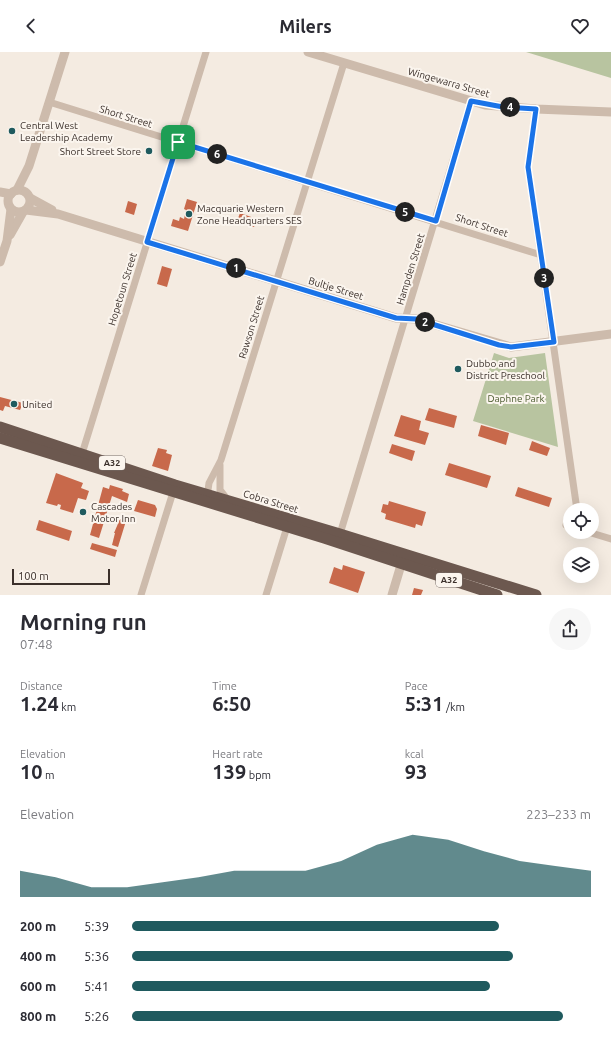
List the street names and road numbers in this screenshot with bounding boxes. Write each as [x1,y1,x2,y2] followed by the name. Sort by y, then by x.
[407,66,491,99] street label: Wingewarra Street
[98,103,154,130] street label: Short Street
[454,212,510,239] street label: Short Street
[394,232,427,306] street label: Hampden Street
[106,251,139,327] street label: Hopetoun Street
[307,275,365,302] street label: Bultje Street
[237,294,266,360] street label: Rawson Street
[99,456,125,470] road number: A32
[242,488,300,515] street label: Cobra Street
[436,573,462,587] road number: A32

